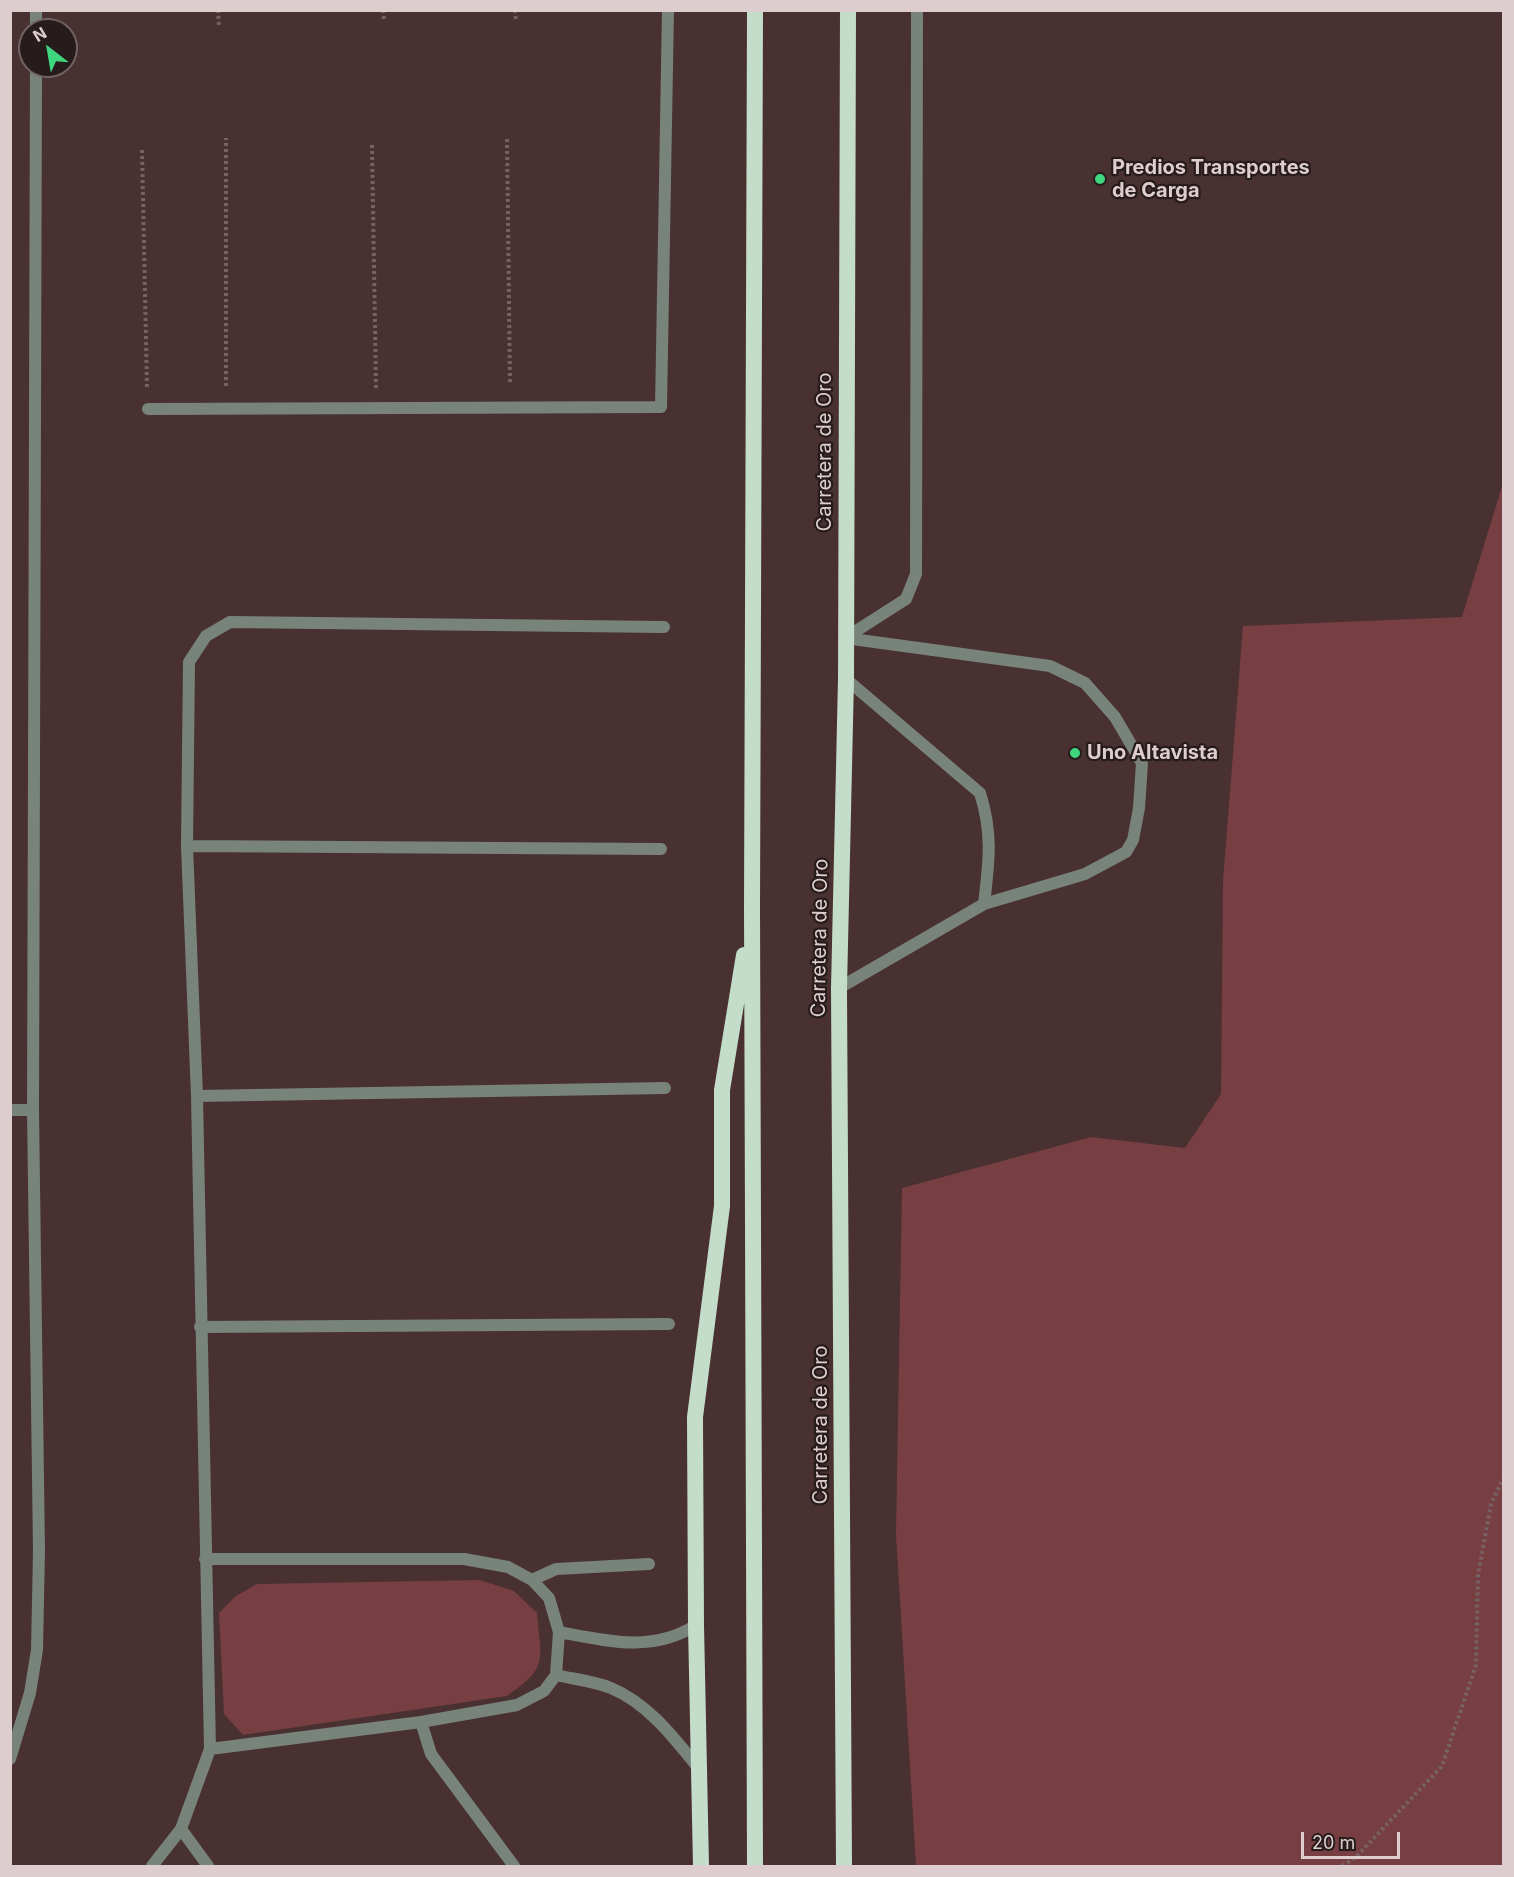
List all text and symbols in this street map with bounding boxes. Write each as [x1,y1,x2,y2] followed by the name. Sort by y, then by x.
[18,18,78,78] north arrow
[29,23,50,46] text: N
[1112,156,1310,203] place label: Predios Transportes de Carga
[1093,172,1107,186] marker: Predios Transportes de Carga
[813,373,837,531] street label: Carretera de Oro
[1087,741,1218,765] place label: Uno Altavista
[1068,746,1082,760] marker: Uno Altavista
[807,858,833,1018] street label: Carretera de Oro
[809,1346,833,1504] street label: Carretera de Oro
[1304,1820,1403,1858] scale bar
[1312,1832,1355,1853] text: 20 m

